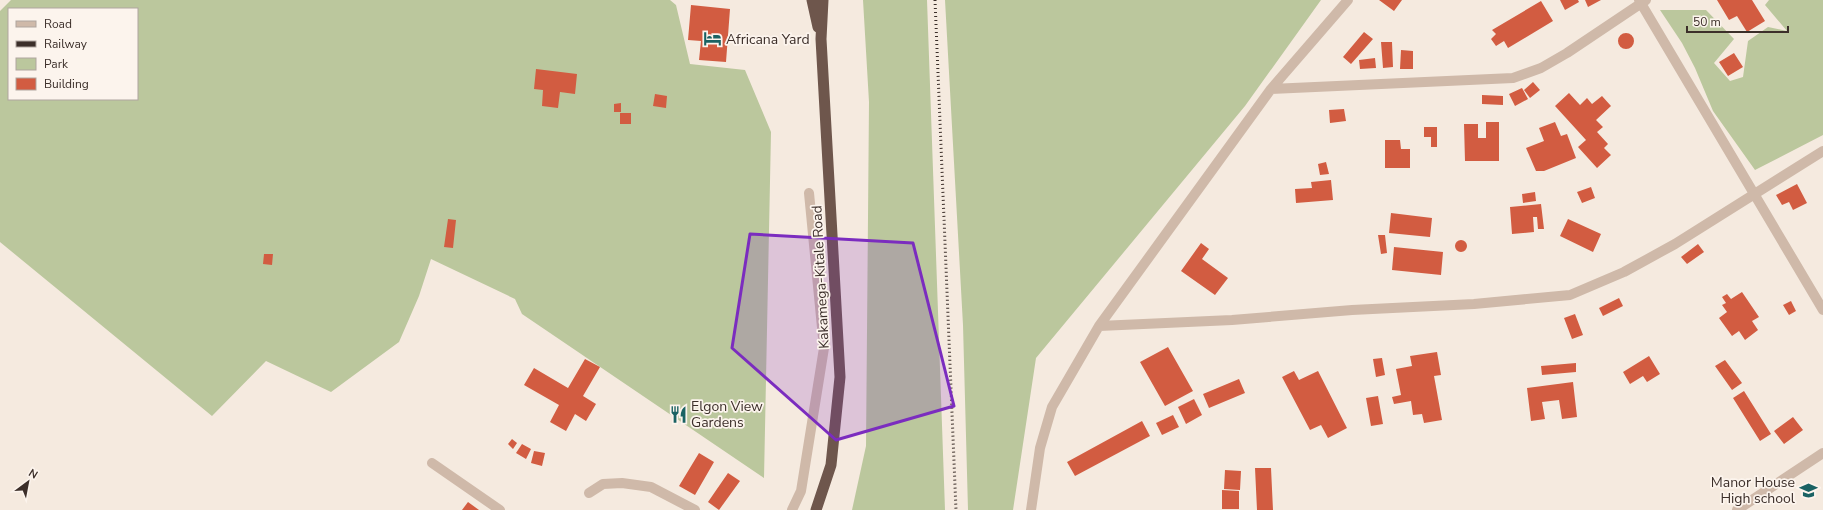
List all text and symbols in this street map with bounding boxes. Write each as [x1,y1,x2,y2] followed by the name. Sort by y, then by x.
[8,8,138,100] legend
[1687,8,1788,34] scale bar
[1693,14,1721,30] text: 50 m
[44,16,72,32] text: Road
[703,29,723,49] hotel icon: Africana Yard
[726,30,810,49] place label: Africana Yard
[44,36,88,52] text: Railway
[44,56,69,72] text: Park
[44,76,89,92] text: Building
[807,205,834,349] street label: Kakamega-Kitale Road
[691,397,763,432] place label: Elgon View Gardens
[668,404,688,424] restaurant icon: Elgon View Gardens
[8,462,48,502] north arrow
[26,465,41,482] text: N
[1711,473,1796,508] place label: Manor House High school
[1798,480,1818,500] school or university icon: Manor House High school

